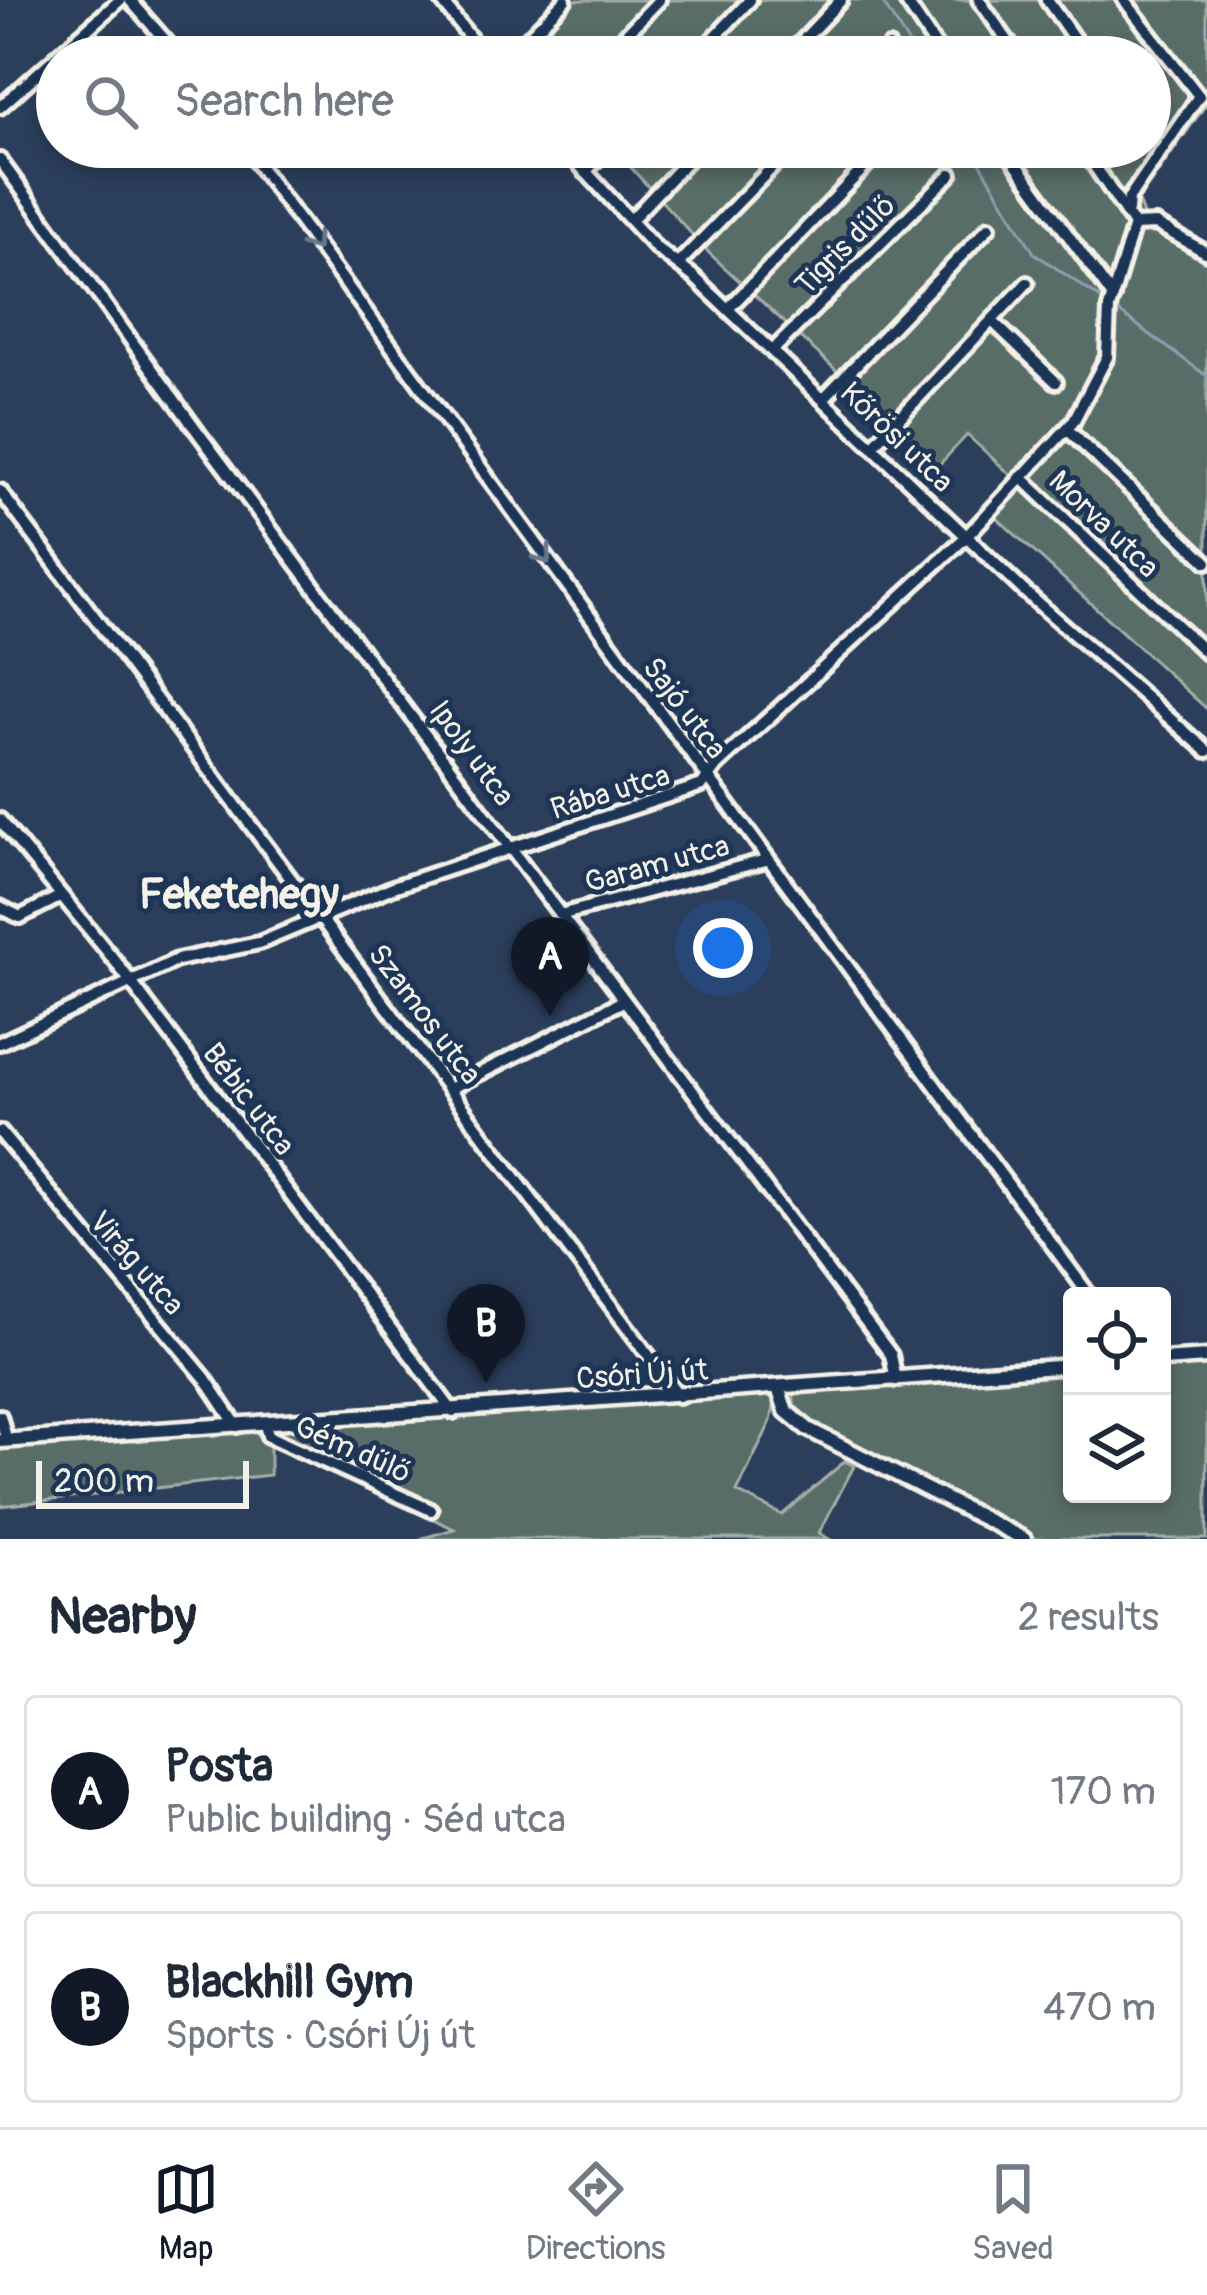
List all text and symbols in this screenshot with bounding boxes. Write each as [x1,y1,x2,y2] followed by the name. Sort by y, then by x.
[36,36,1171,168] search box
[78,69,144,135] icon: search
[174,74,394,130] text: Search here
[787,187,903,303] street label: Tigris dűlő
[298,230,320,251] one-way arrow
[832,374,961,500] street label: Kőrösi utca
[1041,463,1166,586] street label: Morva utca
[530,543,552,565] one-way arrow
[634,650,735,766] street label: Sajó utca
[421,693,522,813] street label: Ipoly utca
[546,757,674,828] street label: Rába utca
[581,827,733,902] street label: Garam utca
[139,869,339,921] district label: Feketehegy
[511,917,589,1016] pin: A
[693,918,753,978] your location
[360,937,489,1092] street label: Szamos utca
[194,1036,303,1163] street label: Bébic utca
[81,1204,192,1323] street label: Virág utca
[447,1284,525,1383] pin: B
[1063,1287,1171,1503] map controls
[1063,1287,1171,1395] button: locate
[575,1351,710,1398] street label: Csóri Új út
[1063,1395,1171,1503] button: layers
[289,1408,416,1491] street label: Gém dűlő
[36,1455,249,1508] scale bar
[54,1461,154,1502] text: 200 m
[48,1585,196,1649] text: Nearby
[1018,1593,1159,1642] text: 2 results
[165,1739,273,1795] text: Posta
[77,1767,103,1816] text: A
[1050,1767,1156,1816] text: 170 m
[165,1795,566,1844] text: Public building · Séd utca
[165,1955,414,2011] text: Blackhill Gym
[79,1983,101,2032] text: B
[1043,1983,1156,2032] text: 470 m
[165,2011,475,2060] text: Sports · Csóri Új út
[153,2156,219,2269] tab: Map
[526,2156,666,2269] tab: Directions
[972,2156,1054,2269] tab: Saved

